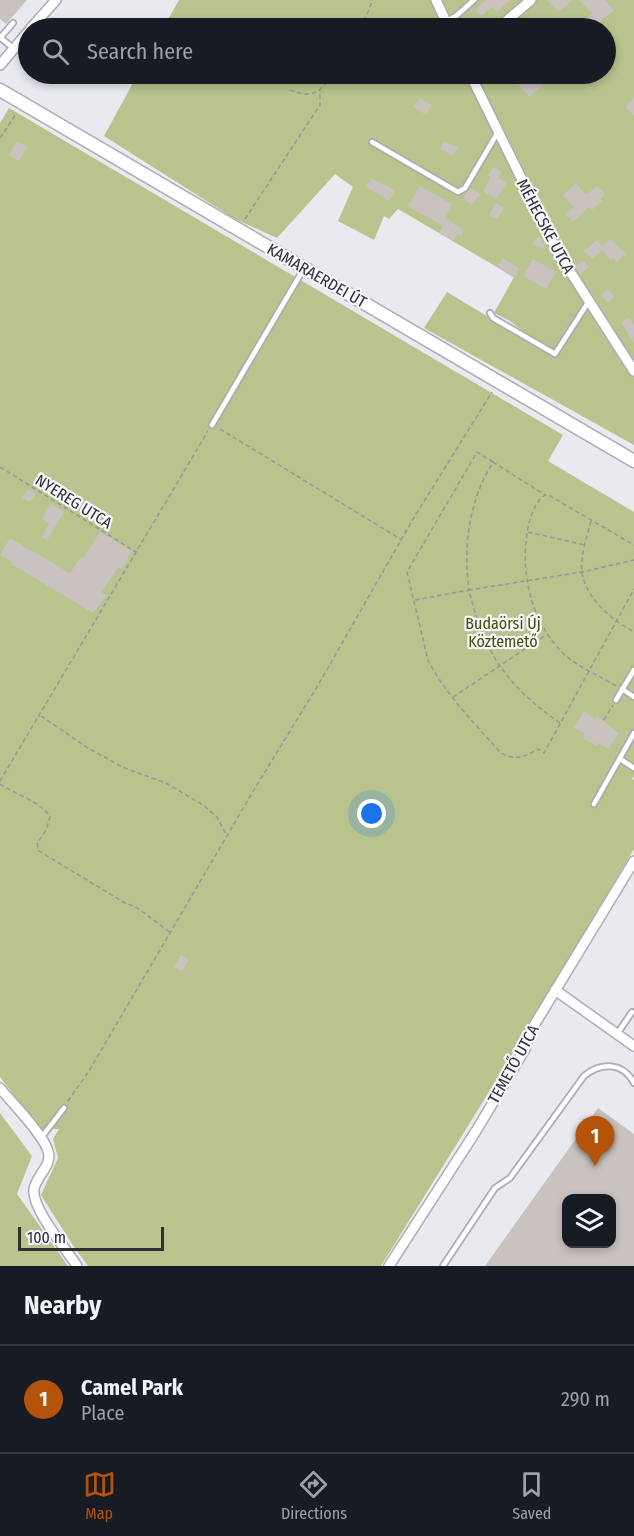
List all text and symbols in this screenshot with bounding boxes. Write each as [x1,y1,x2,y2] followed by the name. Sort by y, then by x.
[18,18,616,84] search box
[39,35,72,68] icon: search
[87,38,193,65] text: Search here
[513,176,579,277] street label: MÉHECSKE UTCA
[264,239,370,312] street label: KAMARAERDEI ÚT
[32,470,116,533] street label: NYEREG UTCA
[465,614,541,651] park label: Budaörsi Új Köztemető
[357,799,386,828] your location
[483,1020,543,1107] street label: TEMETŐ UTCA
[576,1116,614,1166] pin: 1
[562,1194,616,1248] map controls
[562,1194,616,1248] button: layers
[18,1224,164,1252] scale bar
[27,1228,66,1247] text: 100 m
[24,1290,101,1321] text: Nearby
[81,1374,183,1401] text: Camel Park
[39,1387,48,1411] text: 1
[561,1387,610,1411] text: 290 m
[81,1401,124,1425] text: Place
[83,1468,116,1523] tab: Map
[281,1468,347,1523] tab: Directions
[512,1468,551,1523] tab: Saved

